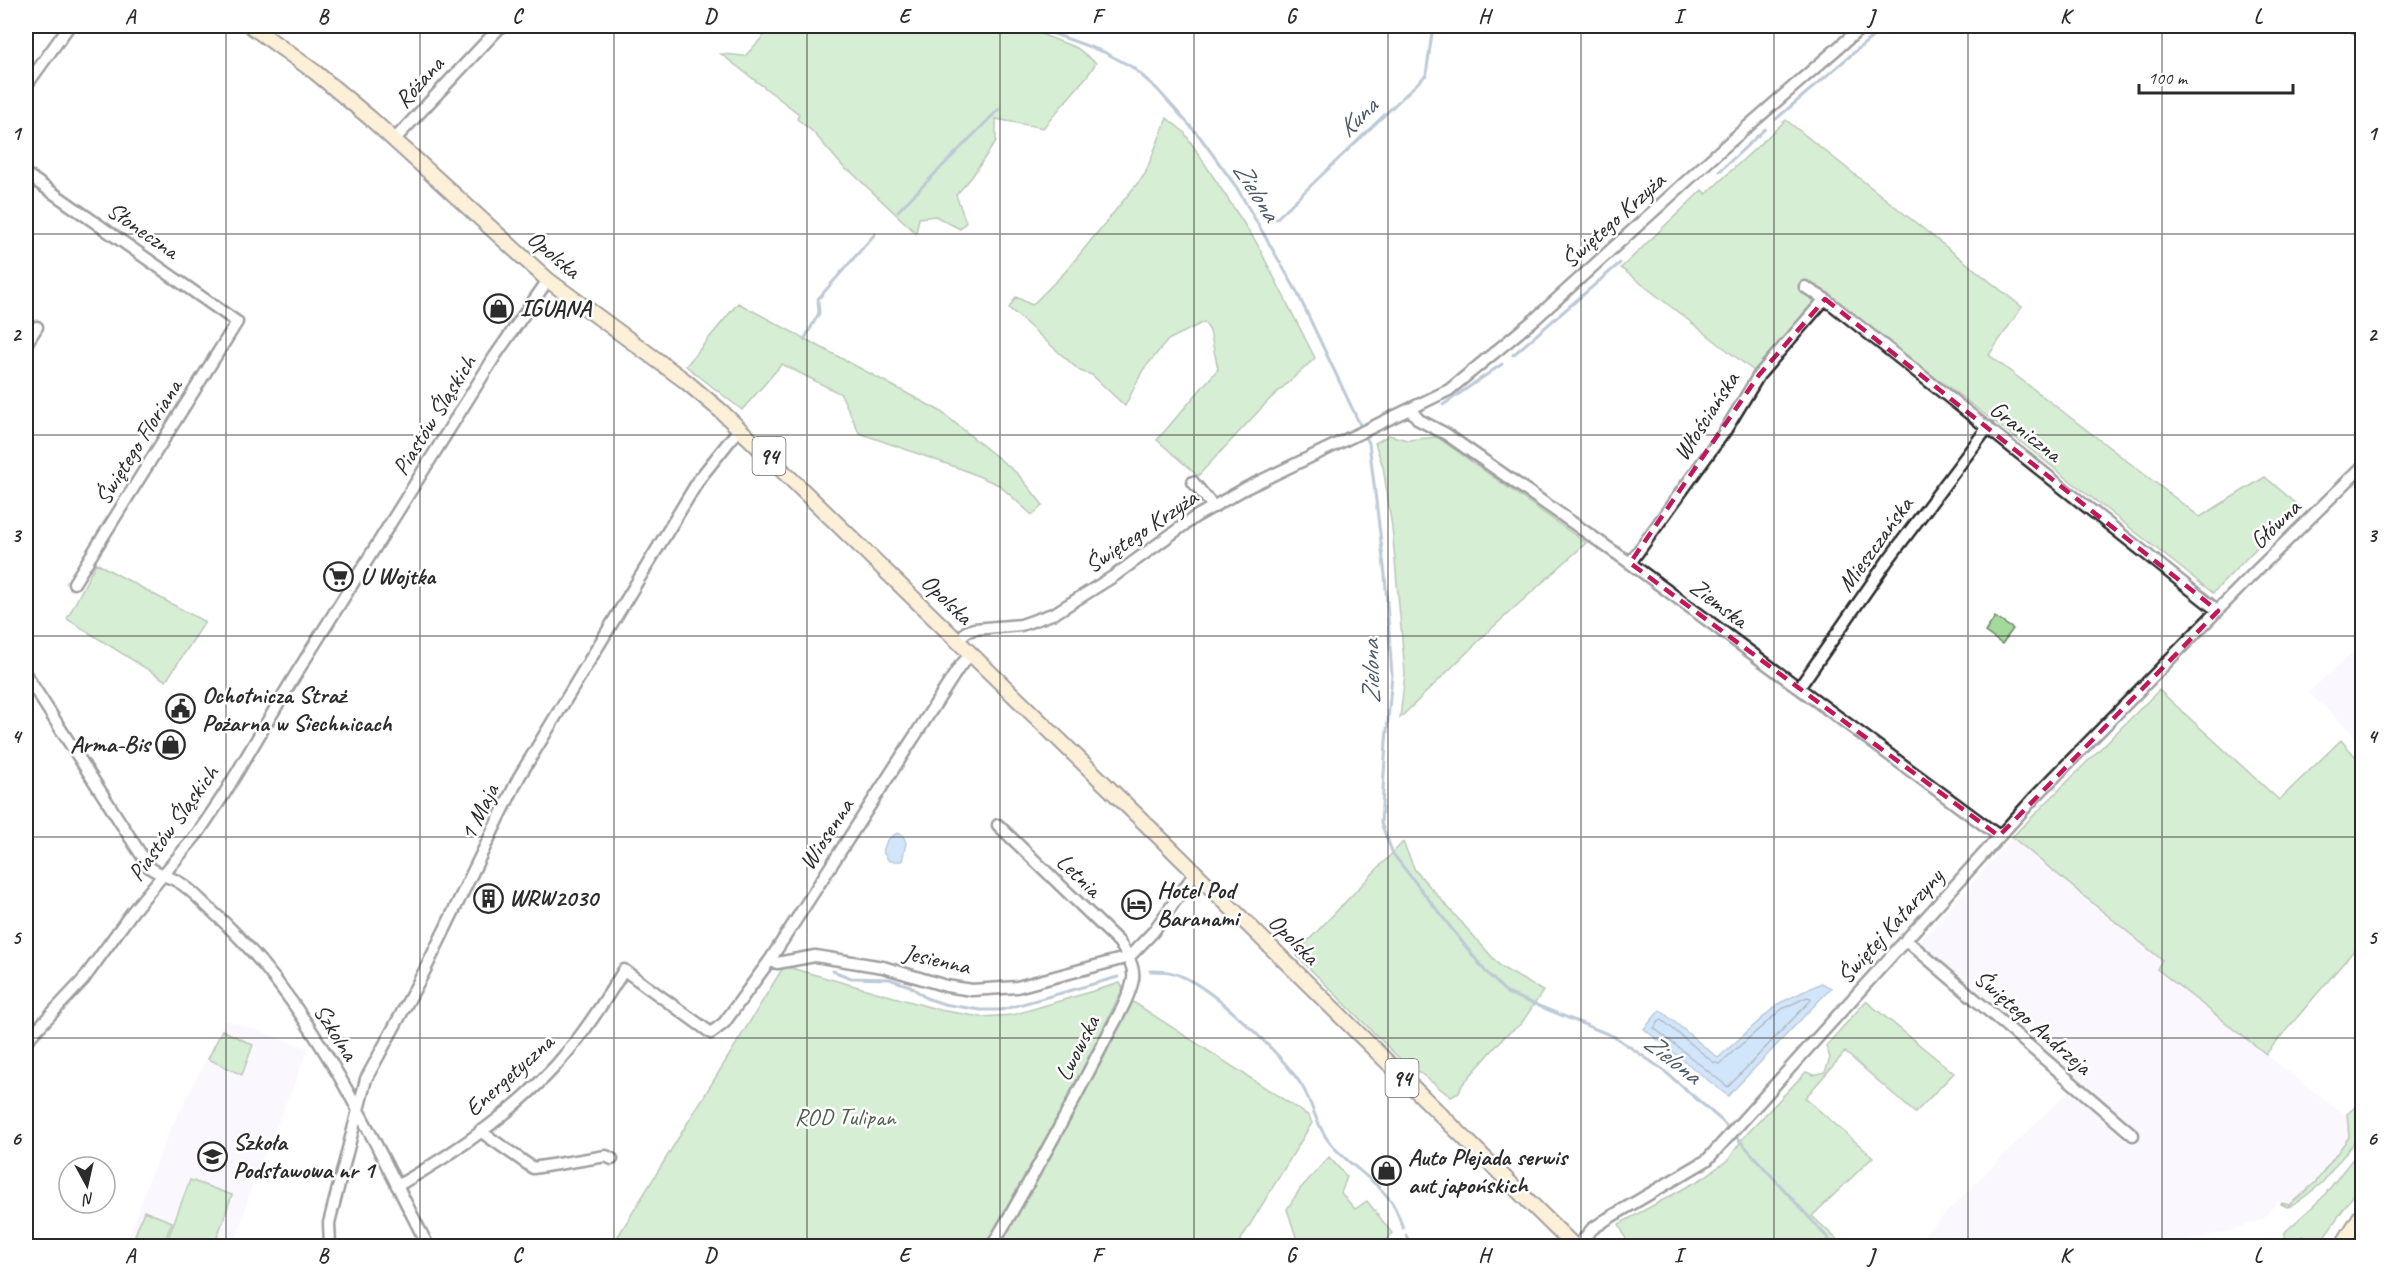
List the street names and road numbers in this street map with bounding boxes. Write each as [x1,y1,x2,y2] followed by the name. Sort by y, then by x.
[388,49,451,114] street label: Różana
[1555,165,1672,274] street label: Świętego Krzyża
[101,195,186,267] street label: Słoneczna
[521,223,588,286] street label: Opolska
[385,348,484,481] street label: Piastów Śląskich
[1666,365,1747,466] street label: Włościańska
[88,372,190,510] street label: Świętego Floriana
[1984,394,2070,470] street label: Graniczna
[752,437,786,475] road number: 94
[1079,482,1204,580] street label: Świętego Krzyża
[1830,489,1920,597] street label: Mieszczańska
[2243,492,2308,555] street label: Główna
[915,567,980,632] street label: Opolska
[1684,571,1756,636] street label: Ziemska
[121,758,226,887] street label: Piastów Śląskich
[453,778,506,845] street label: 1 Maja
[792,791,861,875] street label: Wiosenna
[1050,846,1109,905] street label: Letnia
[1830,861,1951,990] street label: Świętej Katarzyny
[1262,907,1327,972] street label: Opolska
[900,937,975,982] street label: Jesienna
[1968,963,2099,1082] street label: Świętego Andrzeja
[307,998,366,1067] street label: Szkolna
[1048,1009,1107,1086] street label: Lwowska
[458,1026,561,1123] street label: Energetyczna
[1386,1059,1418,1097] road number: 94

